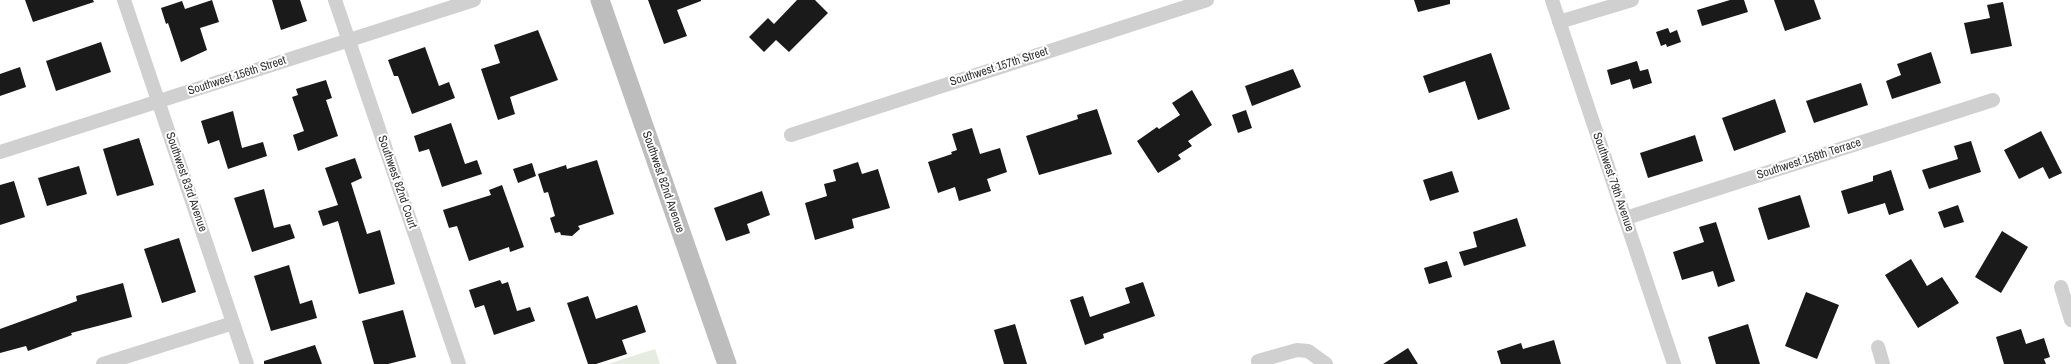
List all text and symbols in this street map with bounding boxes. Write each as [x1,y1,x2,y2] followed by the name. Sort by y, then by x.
[948,44,1050,90] street label: Southwest 157th Street
[186,53,288,99] street label: Southwest 156th Street
[639,129,687,235] street label: Southwest 82nd Avenue
[162,130,210,234] street label: Southwest 83rd Avenue
[1589,131,1637,233] street label: Southwest 79th Avenue
[374,134,420,230] street label: Southwest 82nd Court
[1755,135,1863,183] street label: Southwest 158th Terrace

